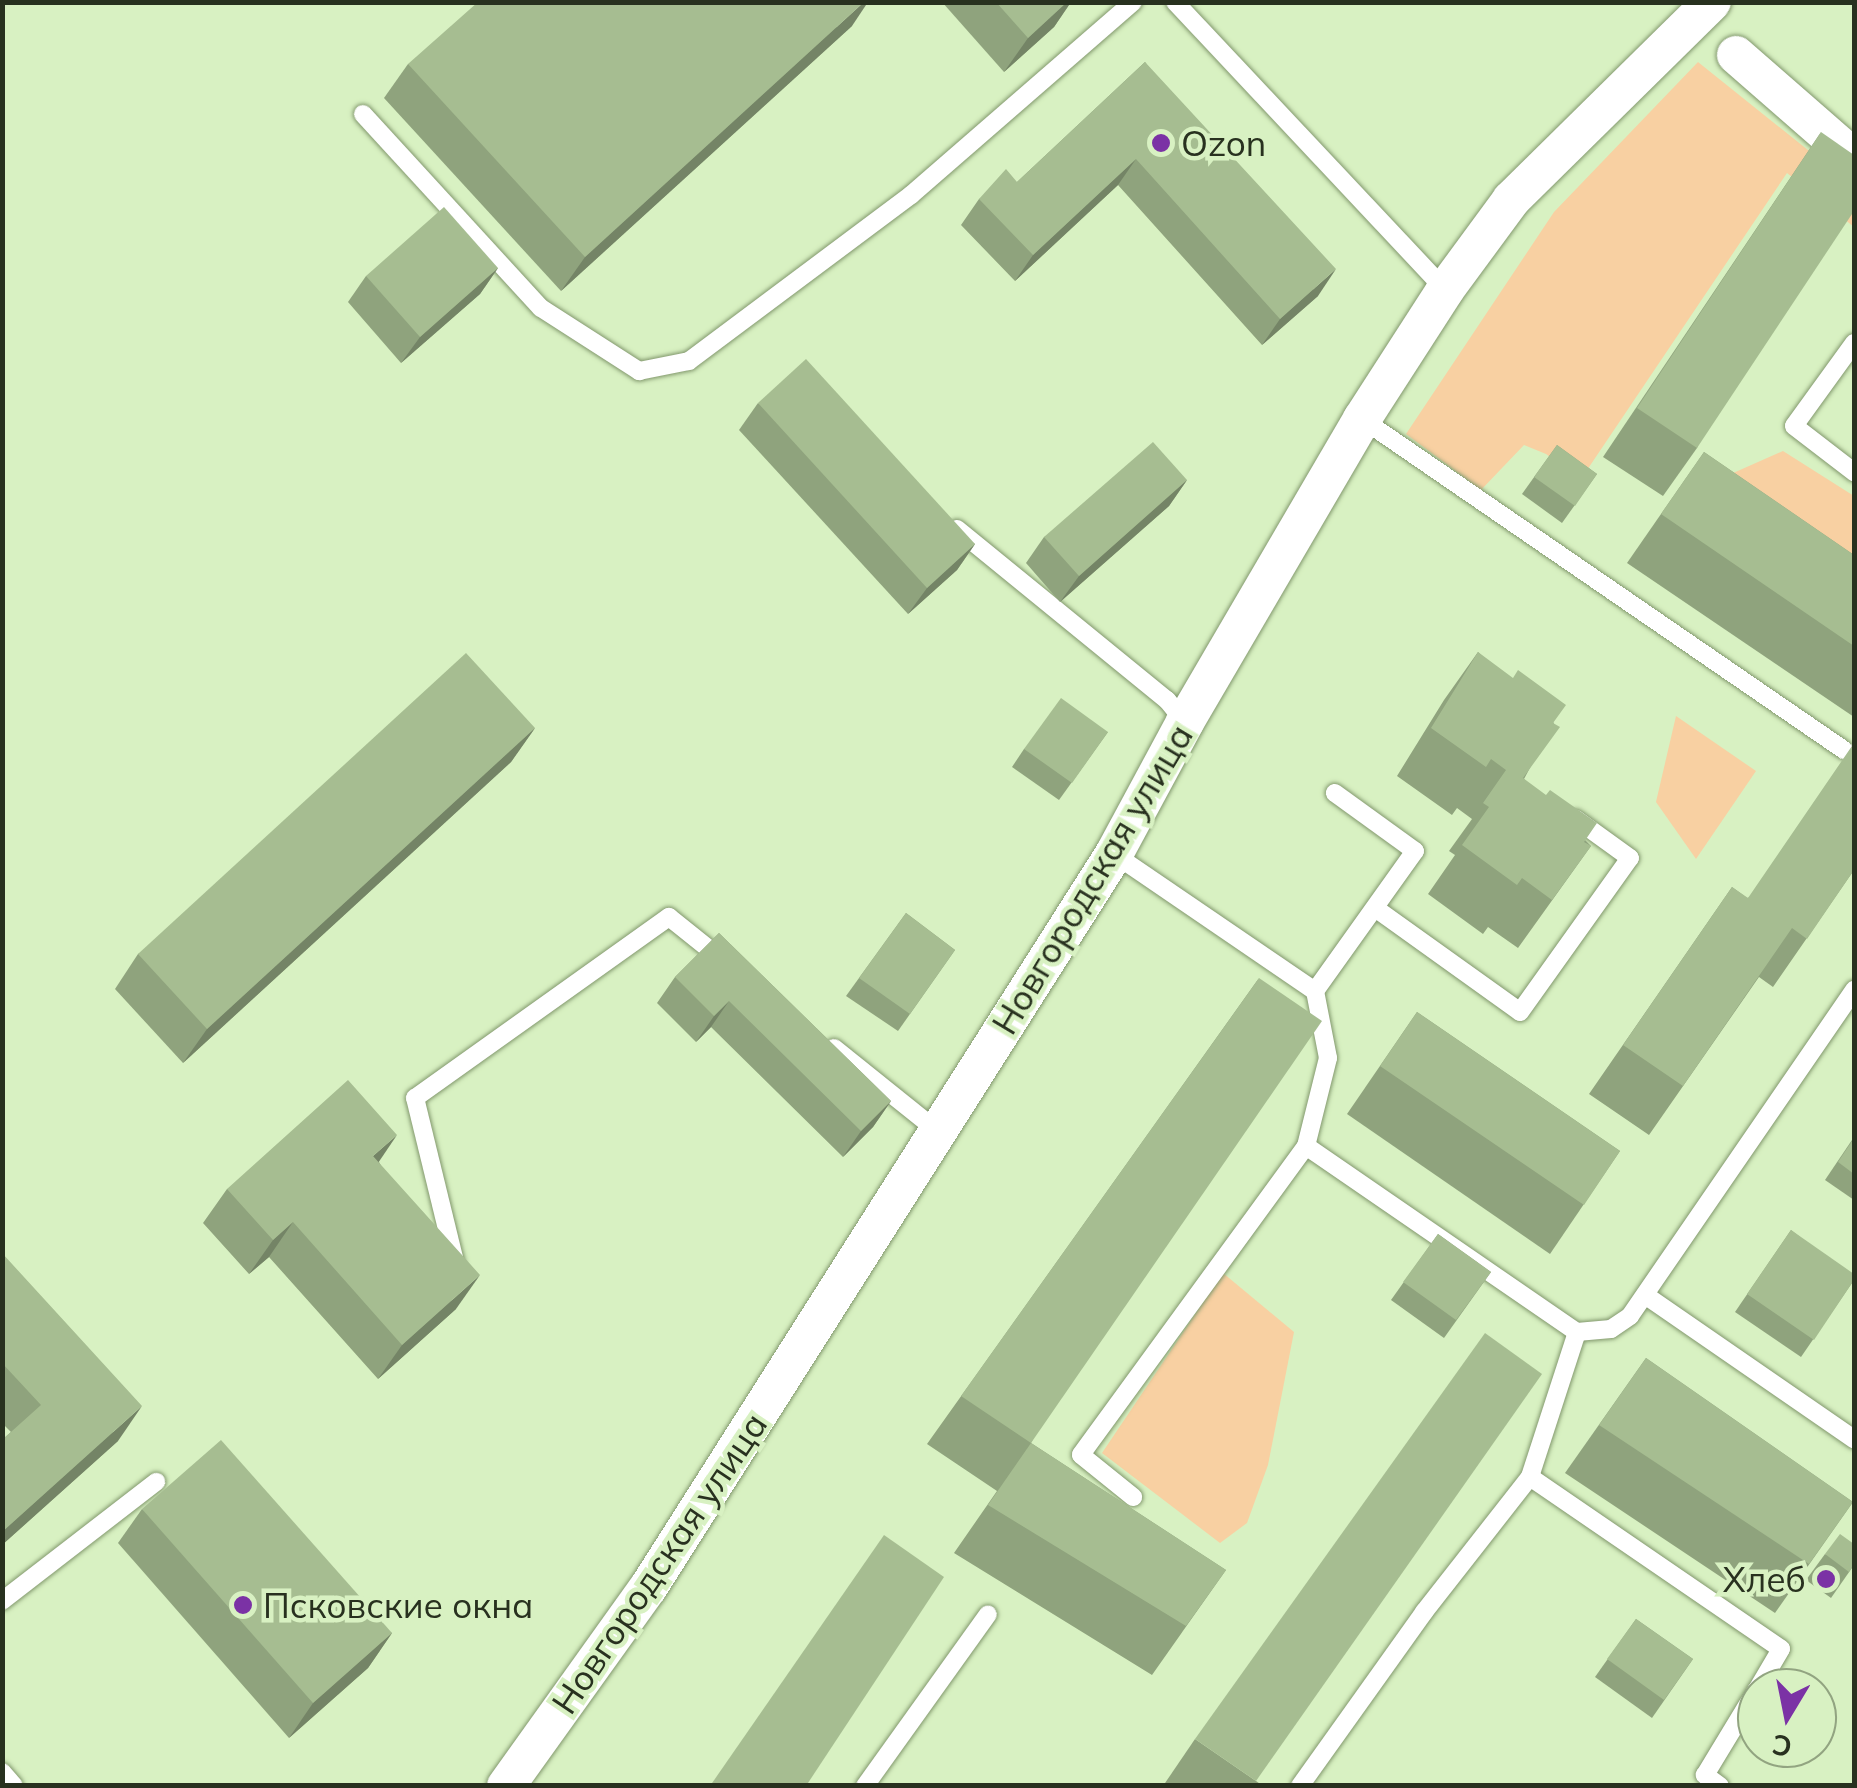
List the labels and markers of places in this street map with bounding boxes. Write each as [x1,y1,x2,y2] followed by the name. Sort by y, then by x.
[1181,122,1266,164] place label: Ozon
[1150,132,1172,154] marker: Ozon
[1723,1558,1806,1600] place label: Хлеб
[1815,1568,1837,1590] marker: Хлеб
[263,1584,533,1626] place label: Псковские окна
[232,1594,254,1616] marker: Псковские окна

